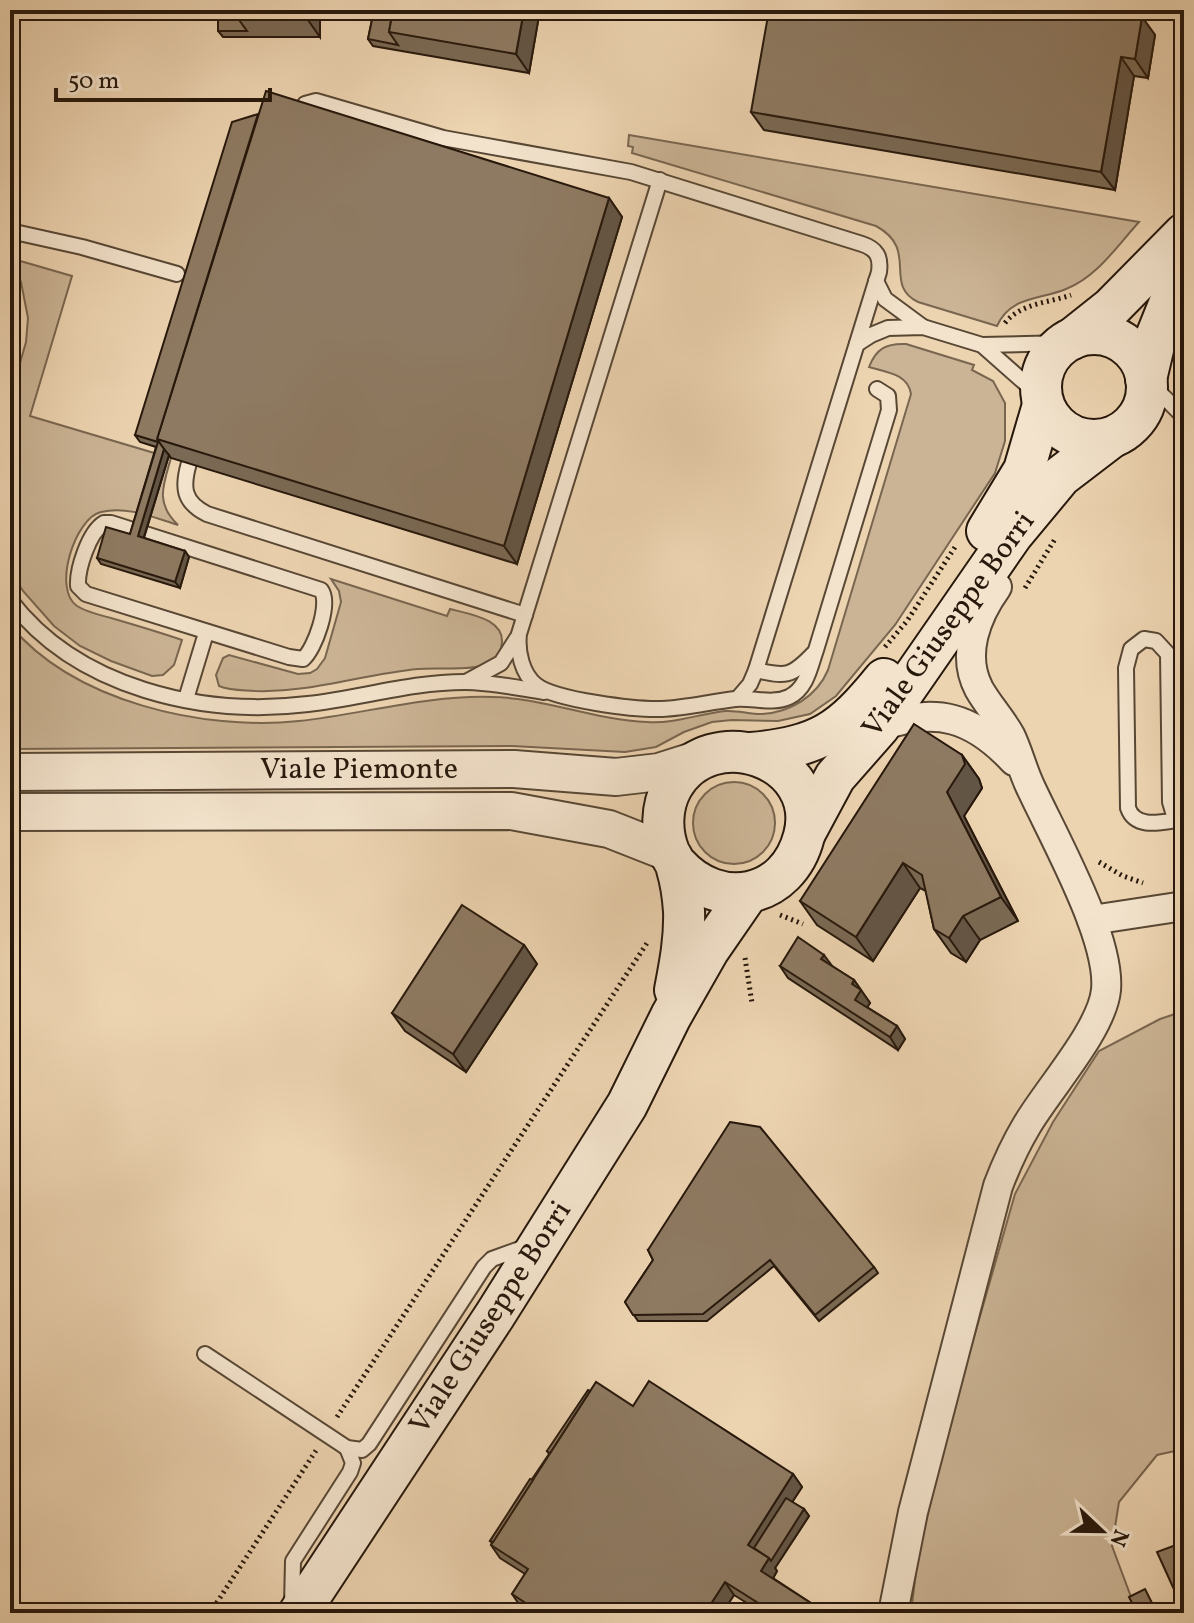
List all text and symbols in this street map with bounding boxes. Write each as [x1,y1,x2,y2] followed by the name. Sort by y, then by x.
[56,52,270,102] scale bar
[68,65,120,99] text: 50 m
[852,503,1046,747] street label: Viale Giuseppe Borri
[260,749,458,791] street label: Viale Piemonte
[400,1193,582,1443] street label: Viale Giuseppe Borri
[1062,1491,1142,1571] north arrow
[1101,1524,1136,1551] text: N

